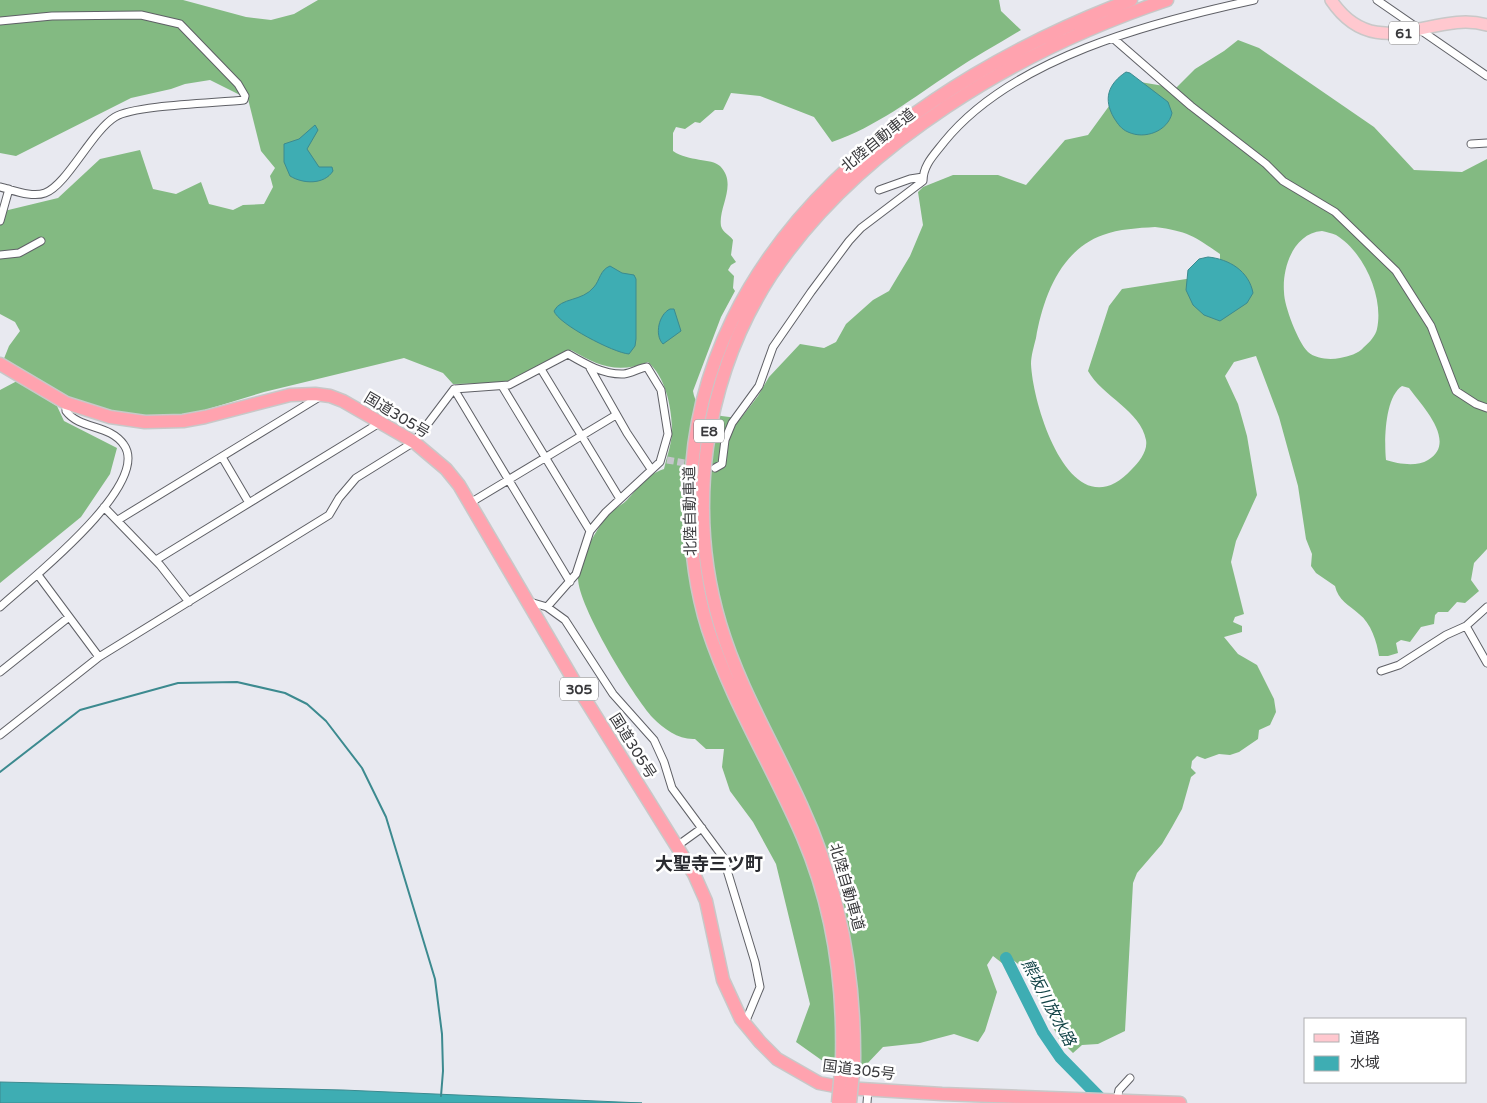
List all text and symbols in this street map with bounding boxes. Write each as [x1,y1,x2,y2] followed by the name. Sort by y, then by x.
[1389,22,1419,44] road number: 61
[837,105,919,175] street label: 北陸自動車道
[361,388,433,442] street label: 国道305号
[694,420,724,442] road number: E8
[680,466,700,556] street label: 北陸自動車道
[560,678,598,701] road number: 305
[606,710,660,782] street label: 国道305号
[826,841,868,933] street label: 北陸自動車道
[655,853,763,875] district label: 大聖寺三ツ町
[1017,955,1080,1051] water label: 熊坂川放水路
[1304,1018,1467,1083] legend
[1350,1029,1380,1047] text: 道路
[1350,1054,1380,1072] text: 水域
[822,1057,896,1083] street label: 国道305号

